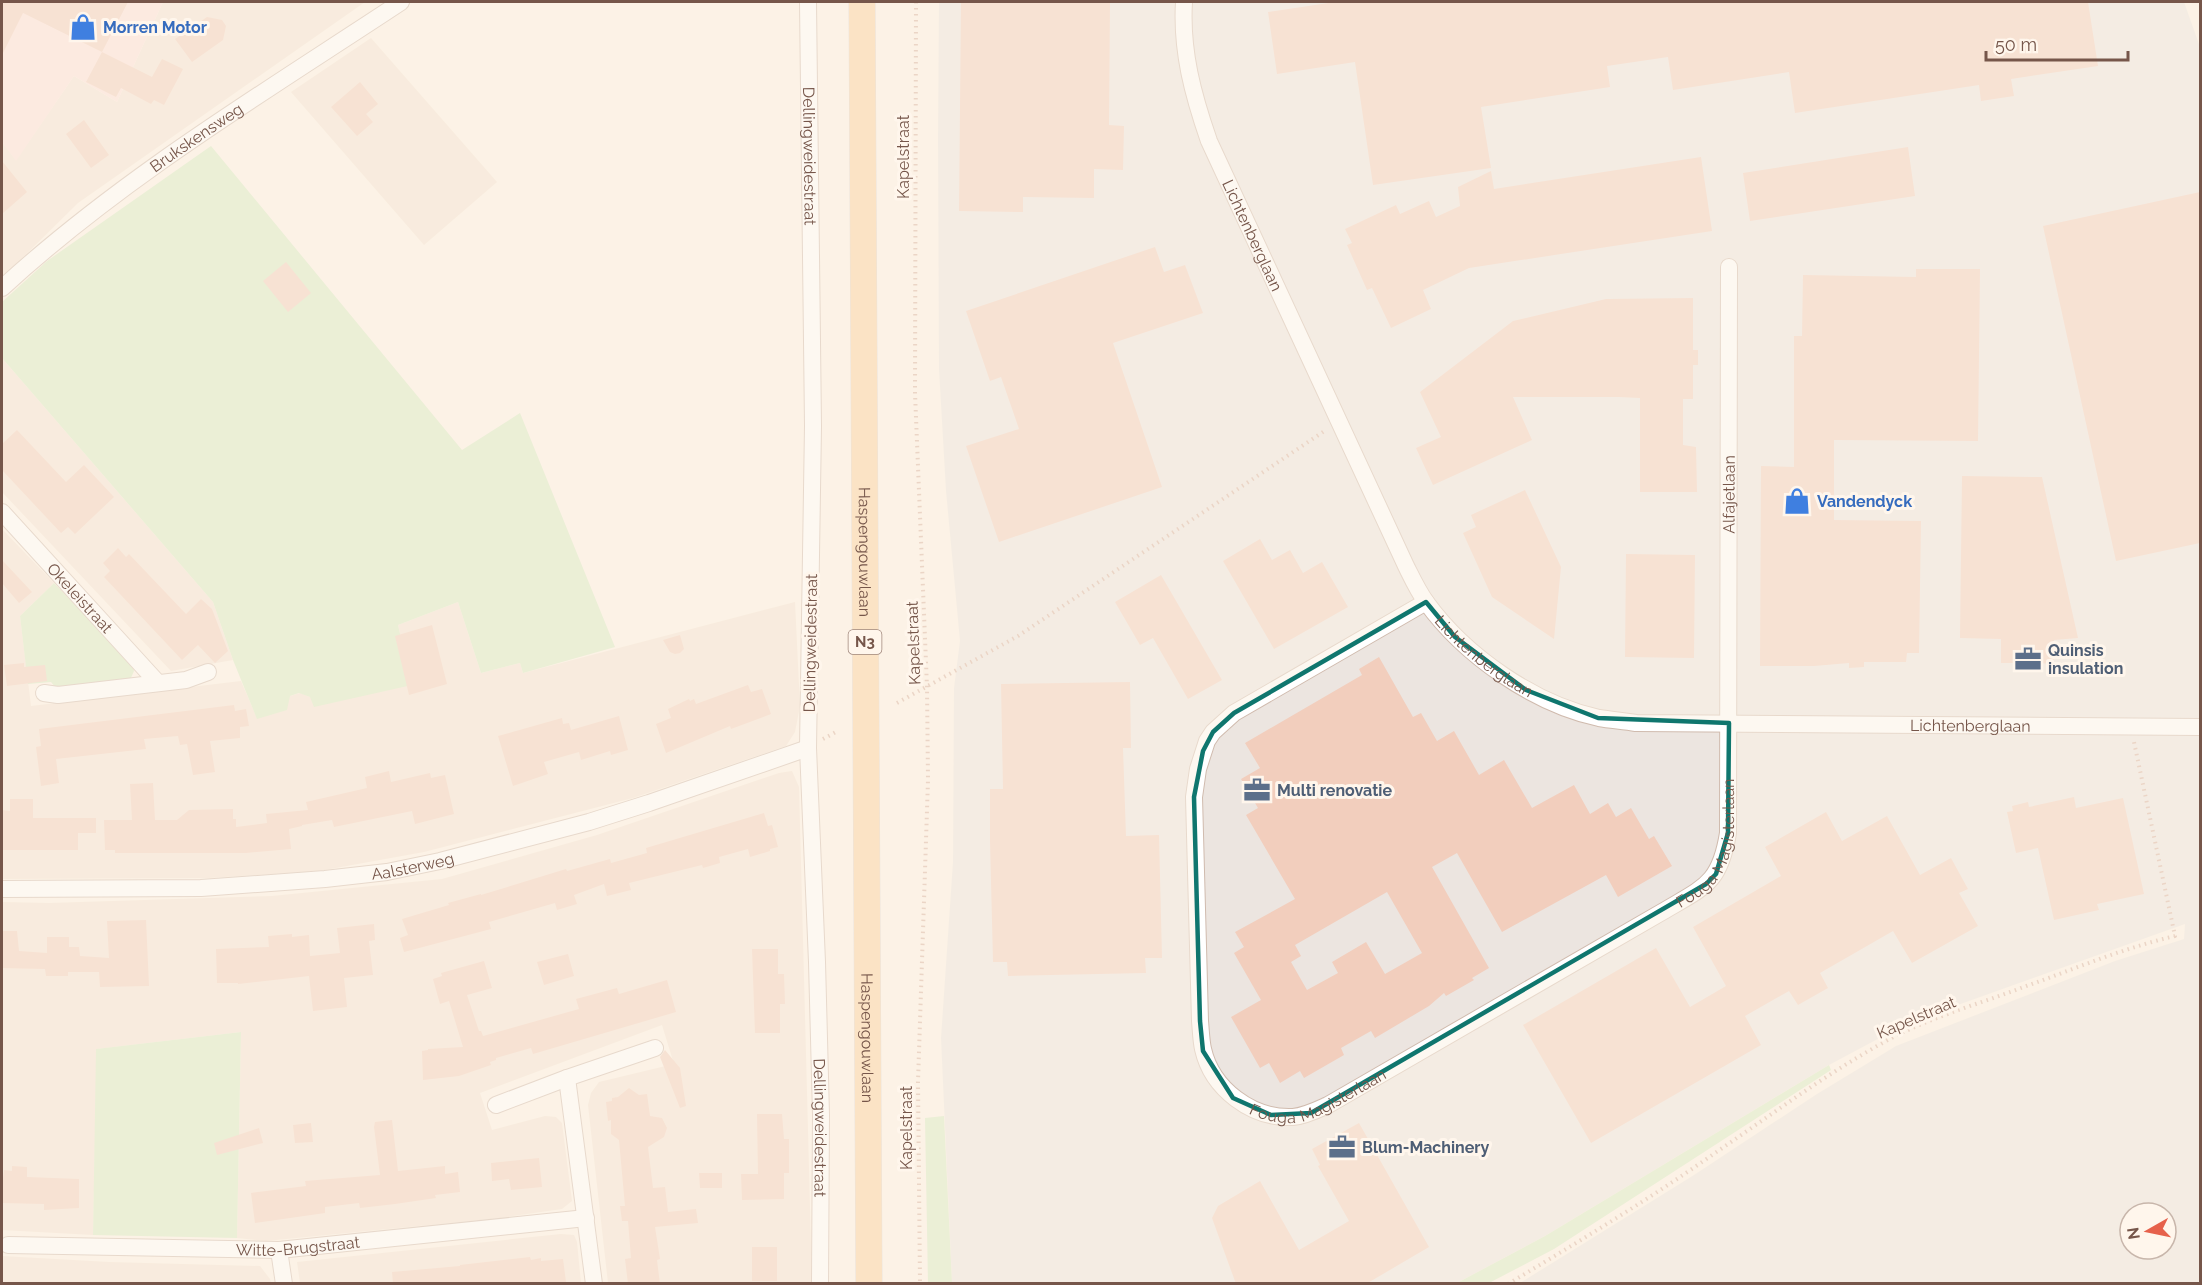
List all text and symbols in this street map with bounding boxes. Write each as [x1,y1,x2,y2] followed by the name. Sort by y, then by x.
[68,12,98,42] shop icon: Morren Motor
[103,18,207,37] place label: Morren Motor
[1986,24,2128,62] scale bar
[1995,34,2037,55] text: 50 m
[799,87,820,226] street label: Dellingweidestraat
[146,99,246,176] street label: Brukskensweg
[894,114,913,199] street label: Kapelstraat
[1218,177,1286,294] street label: Lichtenberglaan
[1720,455,1739,534] street label: Alfajetlaan
[1782,486,1812,516] shop icon: Vandendyck
[855,487,874,617] street label: Haspengouwlaan
[1817,492,1912,511] place label: Vandendyck
[43,559,117,637] street label: Okeleistraat
[800,573,821,712] street label: Dellingweidestraat
[903,600,924,685] street label: Kapelstraat
[1431,612,1536,701] street label: Lichtenberglaan
[848,630,882,654] road number: N3
[2048,641,2123,678] place label: Quinsis insulation
[2013,644,2043,674] office icon: Quinsis insulation
[1910,716,2031,736] street label: Lichtenberglaan
[1242,775,1272,805] office icon: Multi renovatie
[1673,779,1738,912] street label: Fouga Magisterlaan
[1277,781,1392,800] place label: Multi renovatie
[370,849,456,884] street label: Aalsterweg
[857,973,877,1103] street label: Haspengouwlaan
[1874,992,1959,1043] street label: Kapelstraat
[810,1058,830,1198] street label: Dellingweidestraat
[1247,1065,1389,1127] street label: Fouga Magisterlaan
[897,1085,916,1170] street label: Kapelstraat
[1327,1132,1357,1162] office icon: Blum-Machinery
[1362,1138,1490,1157] place label: Blum-Machinery
[2118,1201,2178,1261] north arrow
[2123,1226,2144,1241] text: N
[236,1233,361,1260] street label: Witte-Brugstraat

